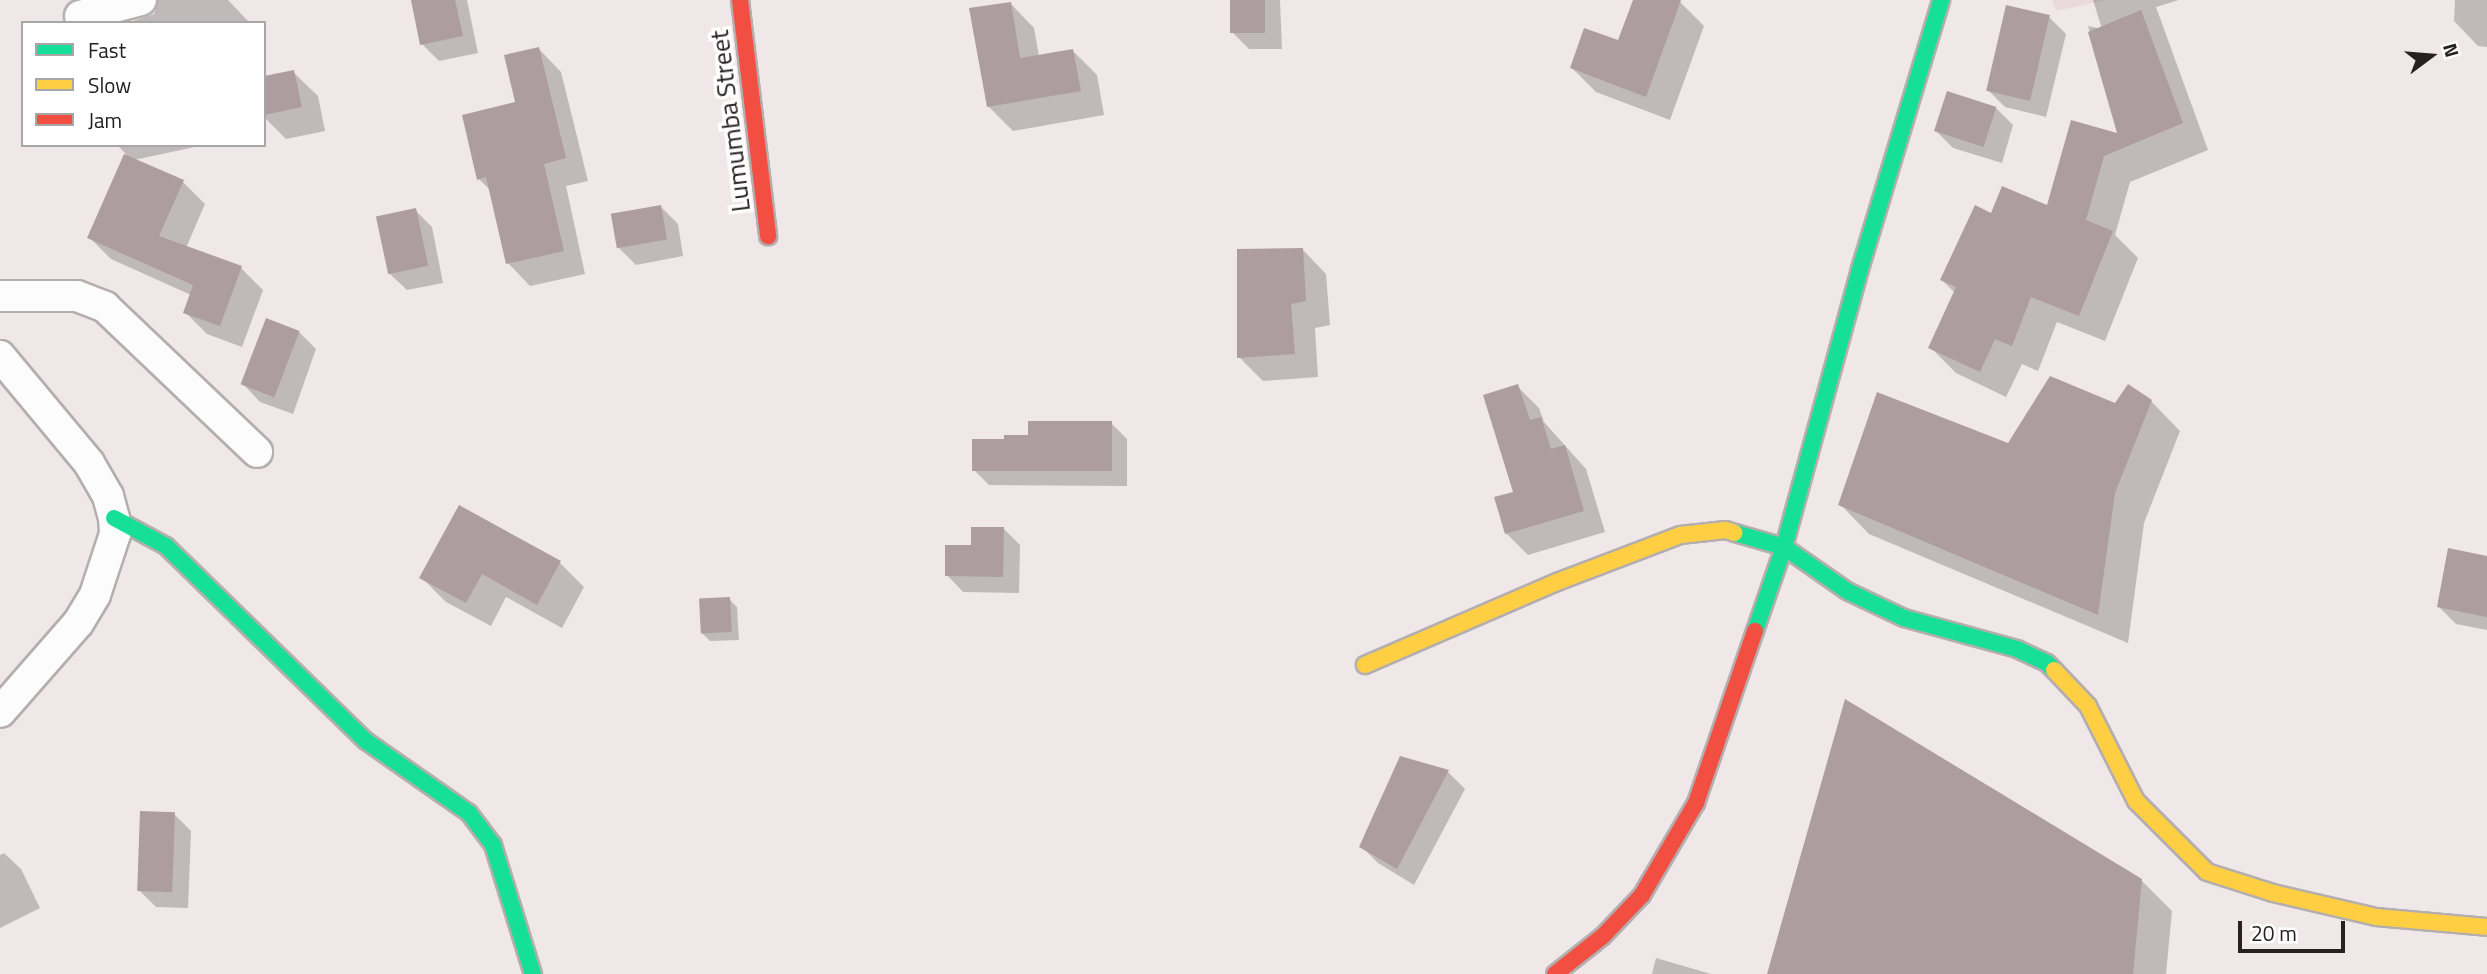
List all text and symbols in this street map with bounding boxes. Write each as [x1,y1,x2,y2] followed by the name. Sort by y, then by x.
[21,21,266,147] legend
[2396,21,2466,91] north arrow
[703,28,757,214] street label: Lumumba Street
[88,34,126,66] text: Fast
[2436,40,2467,60] text: N
[88,69,131,101] text: Slow
[88,104,122,136] text: Jam
[2242,908,2349,952] scale bar
[2251,917,2297,949] text: 20 m

